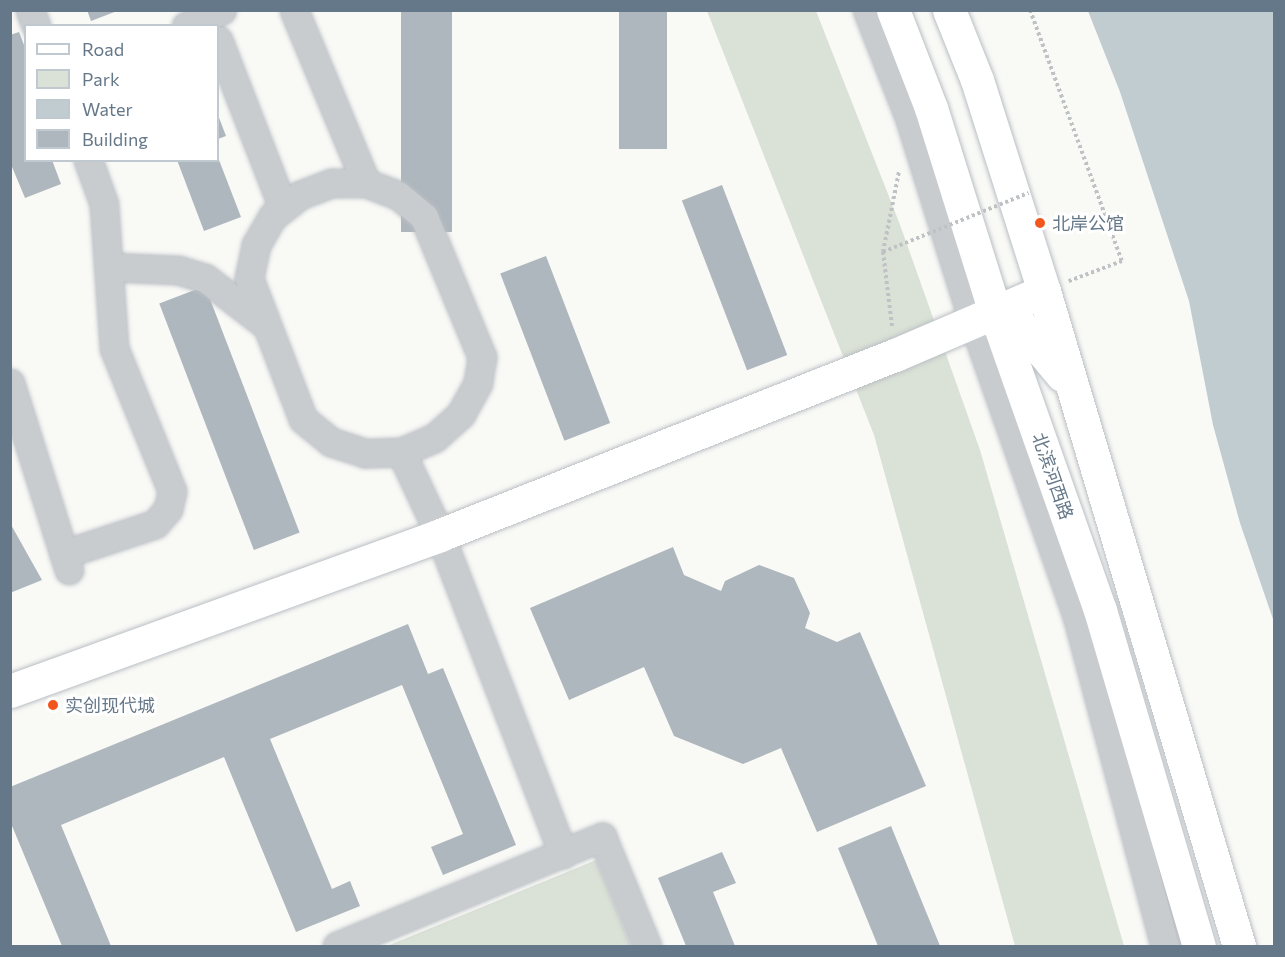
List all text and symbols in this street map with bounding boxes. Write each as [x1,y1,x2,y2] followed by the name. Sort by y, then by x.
[24,24,219,162] legend
[82,38,124,60] text: Road
[82,68,120,90] text: Park
[82,98,133,120] text: Water
[82,128,148,150] text: Building
[1052,212,1124,234] place label: 北岸公馆
[1033,216,1047,230] marker: 北岸公馆
[1028,430,1078,522] street label: 北滨河西路
[65,694,155,716] place label: 实创现代城
[46,698,60,712] marker: 实创现代城

